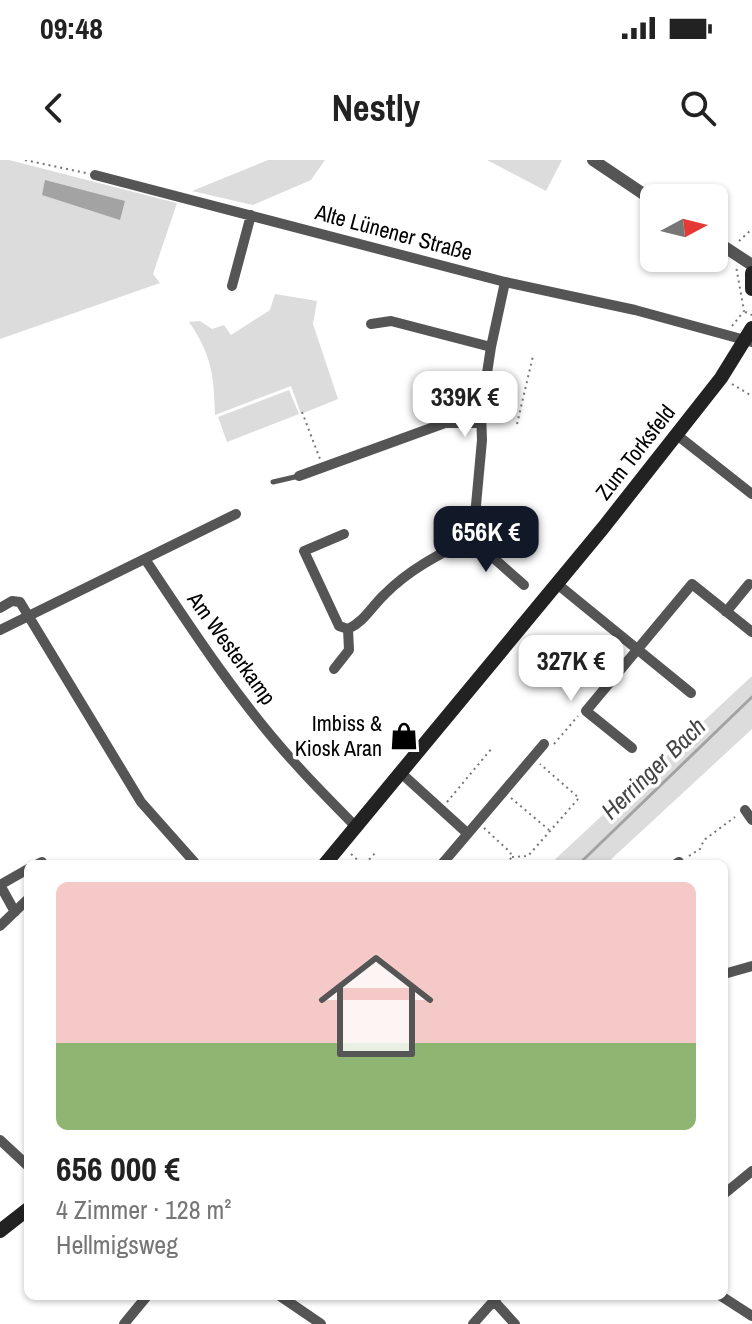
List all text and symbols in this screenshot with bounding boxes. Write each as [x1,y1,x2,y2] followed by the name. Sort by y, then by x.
[40,8,103,48] text: 09:48
[332,84,420,132] text: Nestly
[32,86,76,130] icon: back
[676,86,720,130] icon: search
[640,184,728,272] north arrow
[640,184,728,272] map controls
[311,196,476,267] street label: Alte Lünener Straße
[400,371,530,439] pin: 339K €
[431,379,499,414] text: 339K €
[588,398,682,506] street label: Zum Torksfeld
[421,506,551,574] pin: 656K €
[452,514,520,549] text: 656K €
[180,585,283,711] street label: Am Westerkamp
[506,635,636,703] pin: 327K €
[537,643,605,678] text: 327K €
[295,708,382,763] place label: Imbiss & Kiosk Aran
[594,710,712,826] water label: Herringer Bach
[389,721,419,751] shop icon: Imbiss & Kiosk Aran
[304,934,448,1078] icon: home
[56,1146,180,1192] text: 656 000 €
[56,1192,231,1227] text: 4 Zimmer · 128 m²
[56,1227,178,1262] text: Hellmigsweg

